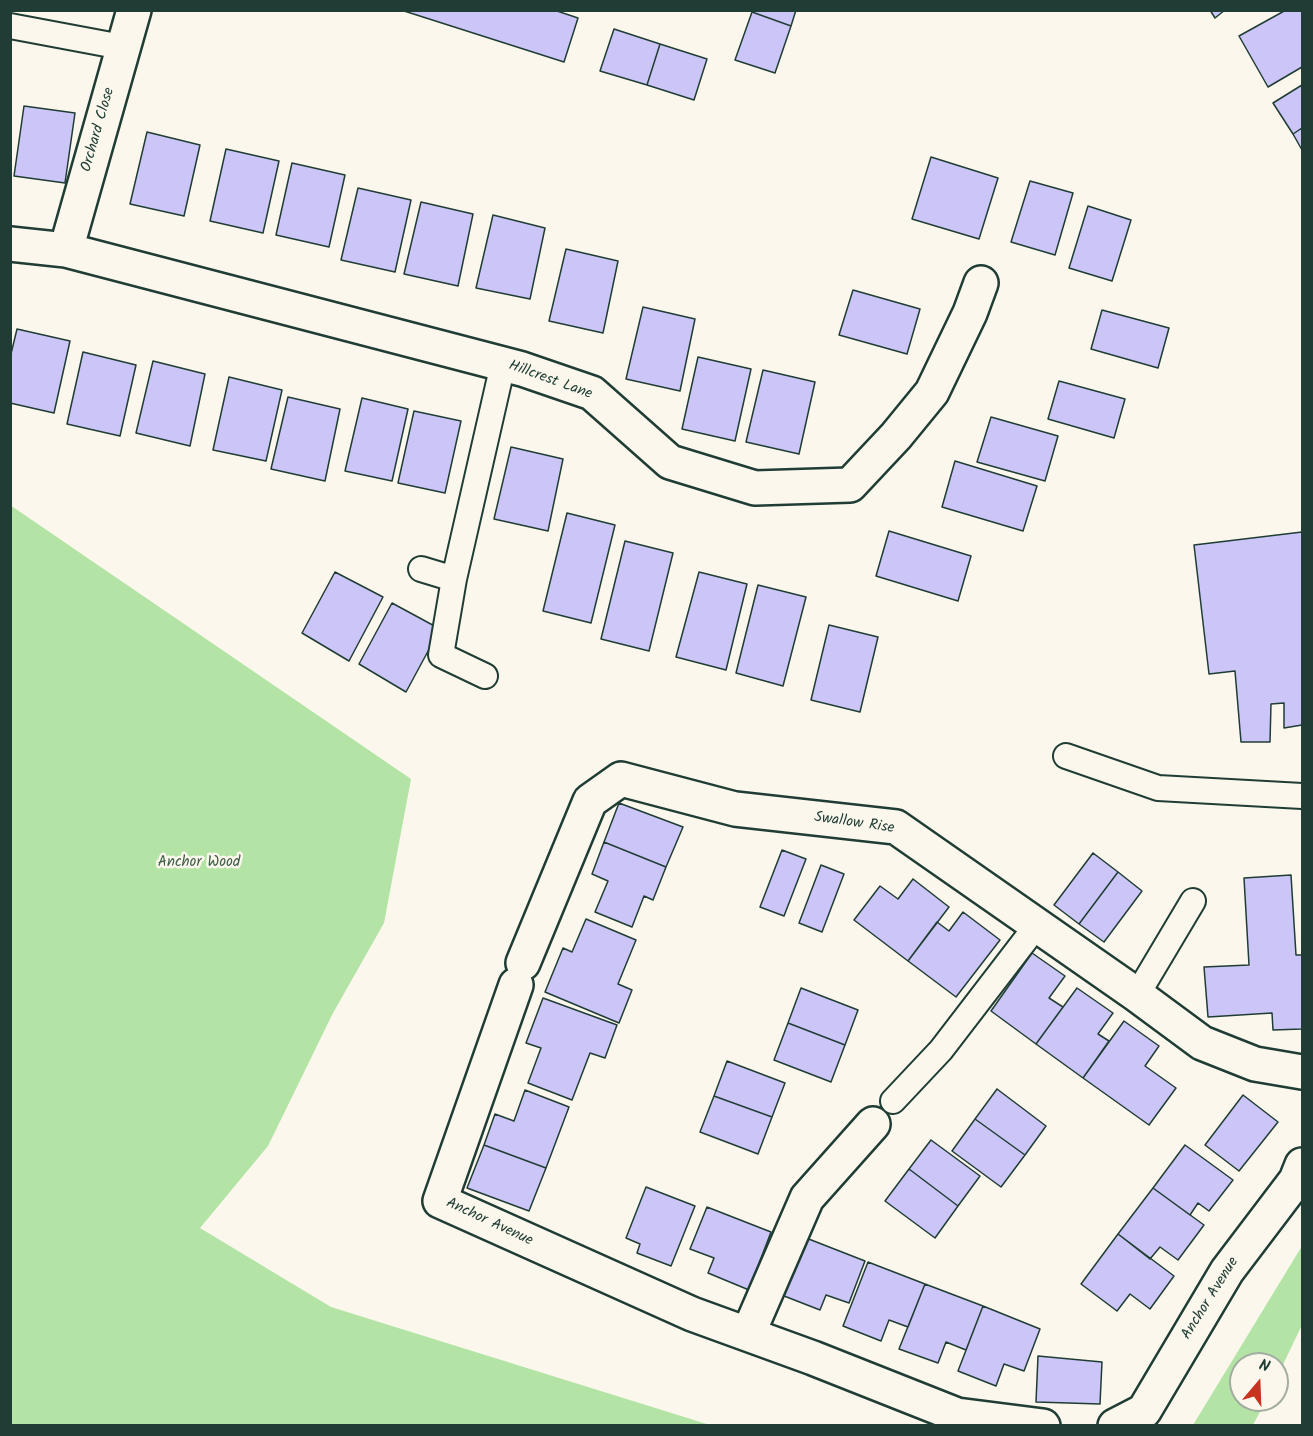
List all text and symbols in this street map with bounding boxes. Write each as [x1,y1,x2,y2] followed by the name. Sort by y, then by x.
[78,86,120,174] street label: Orchard Close
[506,358,594,404] street label: Hillcrest Lane
[813,809,895,839] street label: Swallow Rise
[158,854,240,872] park label: Anchor Wood
[443,1195,535,1251] street label: Anchor Avenue
[1179,1254,1243,1344] street label: Anchor Avenue
[1229,1352,1289,1412] north arrow
[1256,1353,1273,1380] text: N

